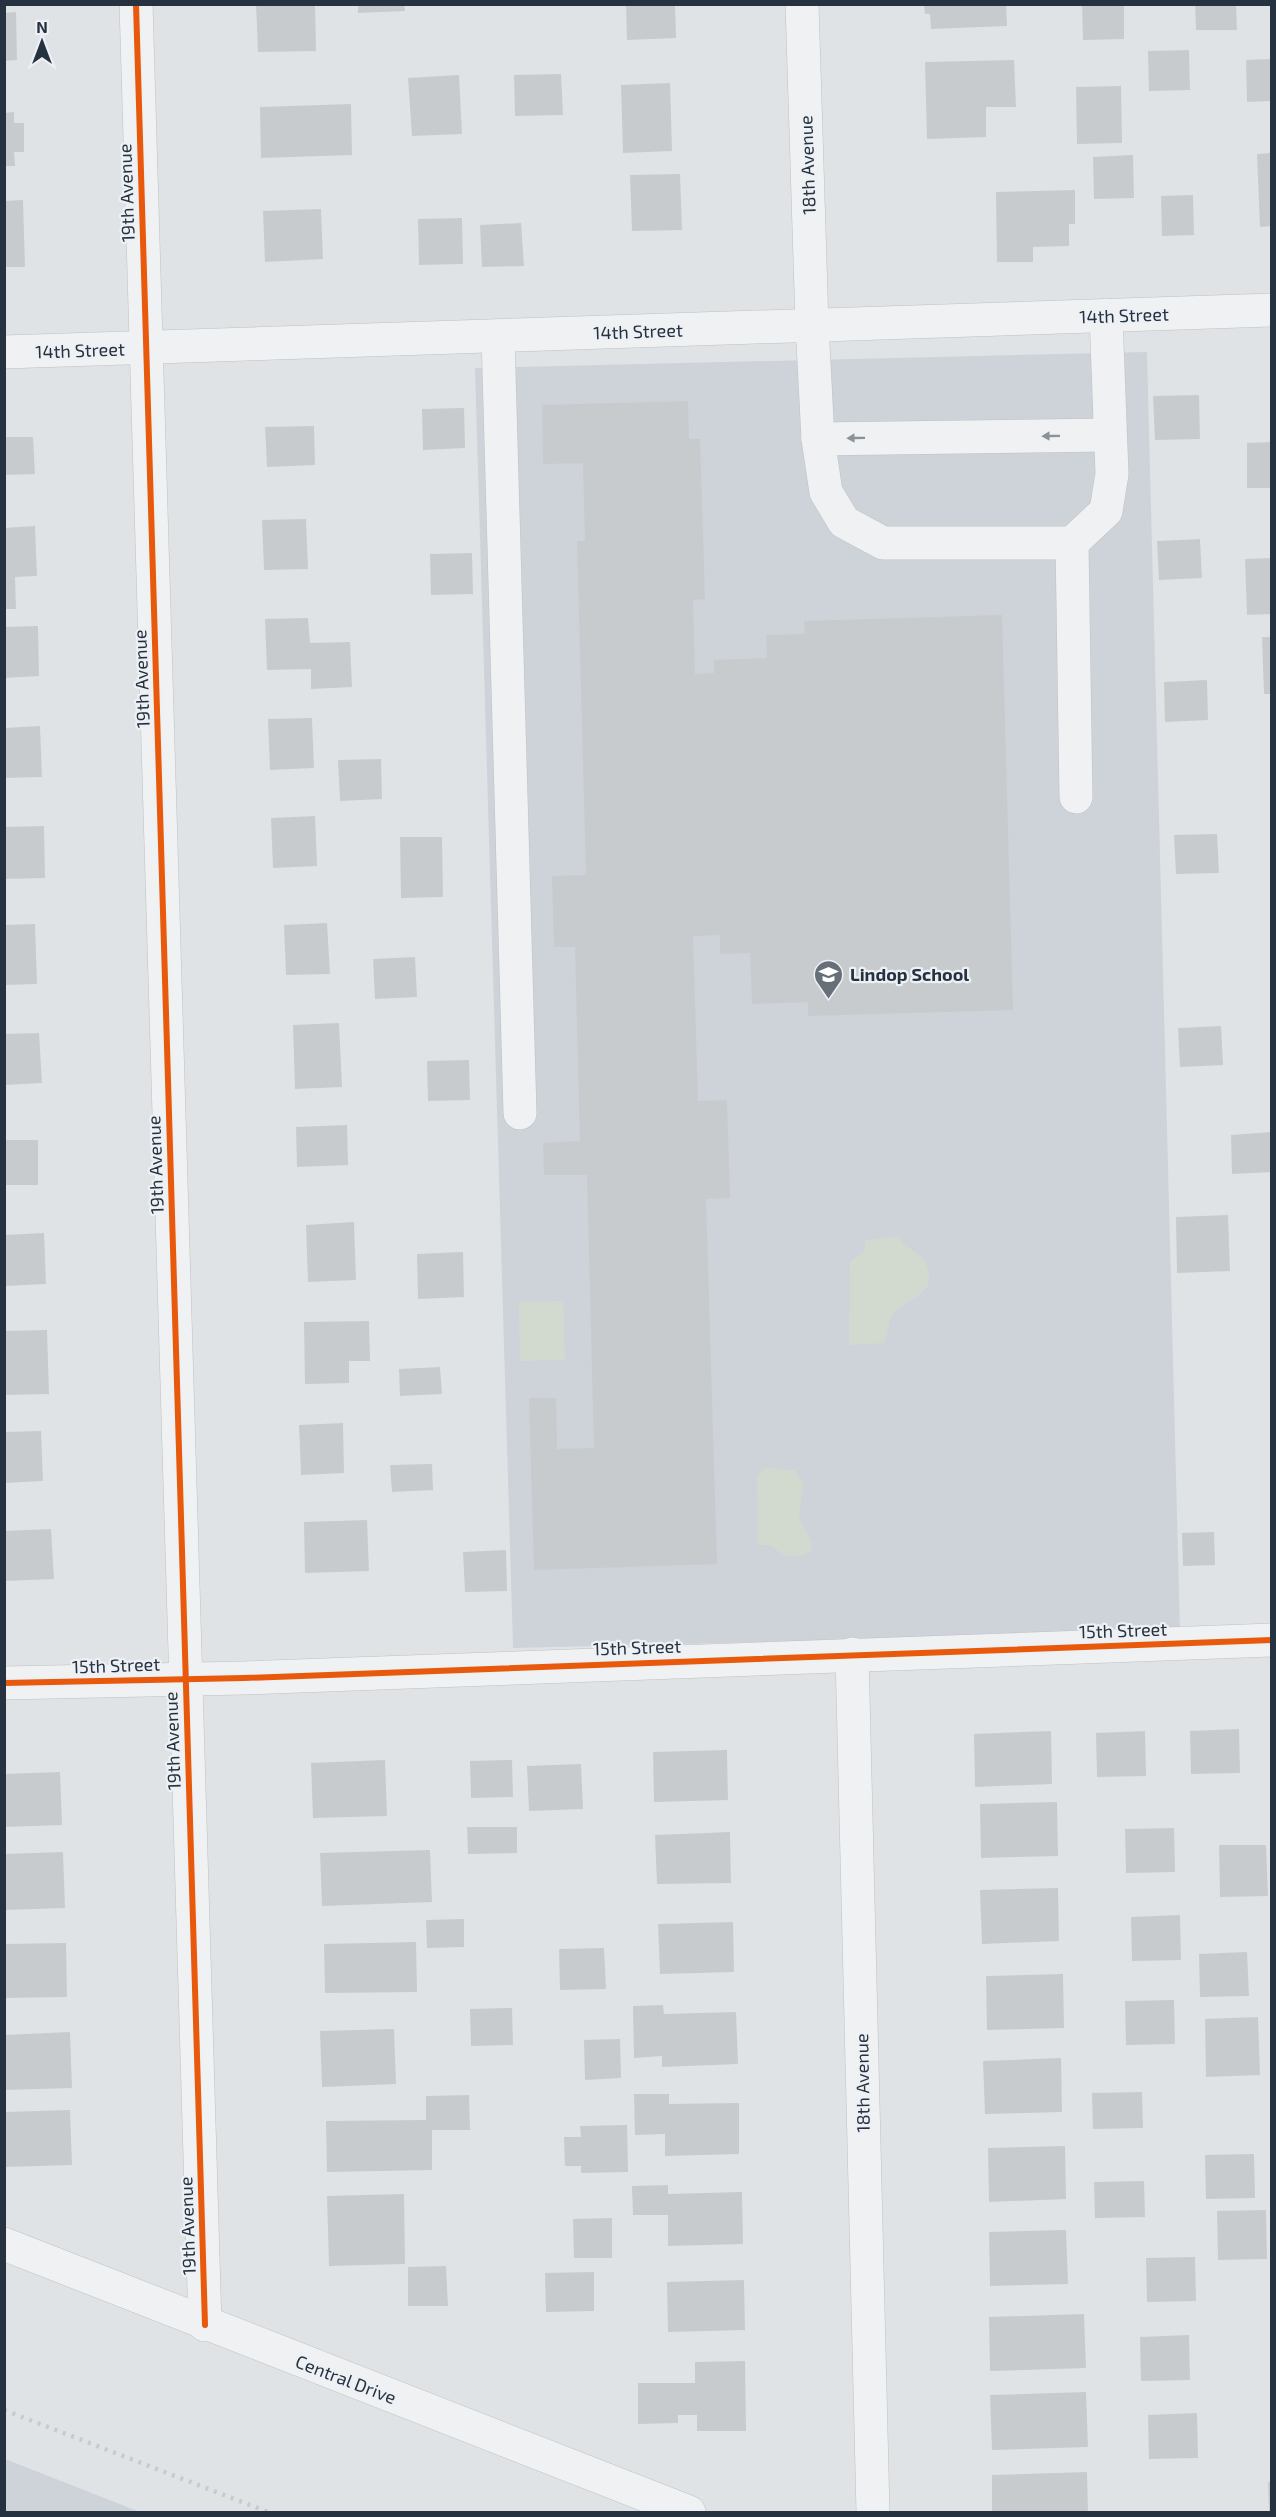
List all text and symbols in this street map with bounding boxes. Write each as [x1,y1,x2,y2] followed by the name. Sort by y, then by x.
[12,12,72,72] north arrow
[36,17,48,36] text: N
[794,115,820,215] street label: 18th Avenue
[113,143,139,243] street label: 19th Avenue
[1079,302,1169,328] street label: 14th Street
[593,318,683,344] street label: 14th Street
[35,337,125,363] street label: 14th Street
[1041,431,1060,441] one-way arrow
[846,434,865,443] one-way arrow
[128,629,154,729] street label: 19th Avenue
[813,958,845,1000] school or university icon: Lindop School
[850,963,969,985] place label: Lindop School
[142,1115,168,1215] street label: 19th Avenue
[1079,1617,1168,1643] street label: 15th Street
[593,1634,682,1660] street label: 15th Street
[72,1652,161,1678] street label: 15th Street
[159,1691,185,1791] street label: 19th Avenue
[850,2033,874,2133] street label: 18th Avenue
[174,2176,200,2276] street label: 19th Avenue
[293,2350,399,2408] street label: Central Drive

